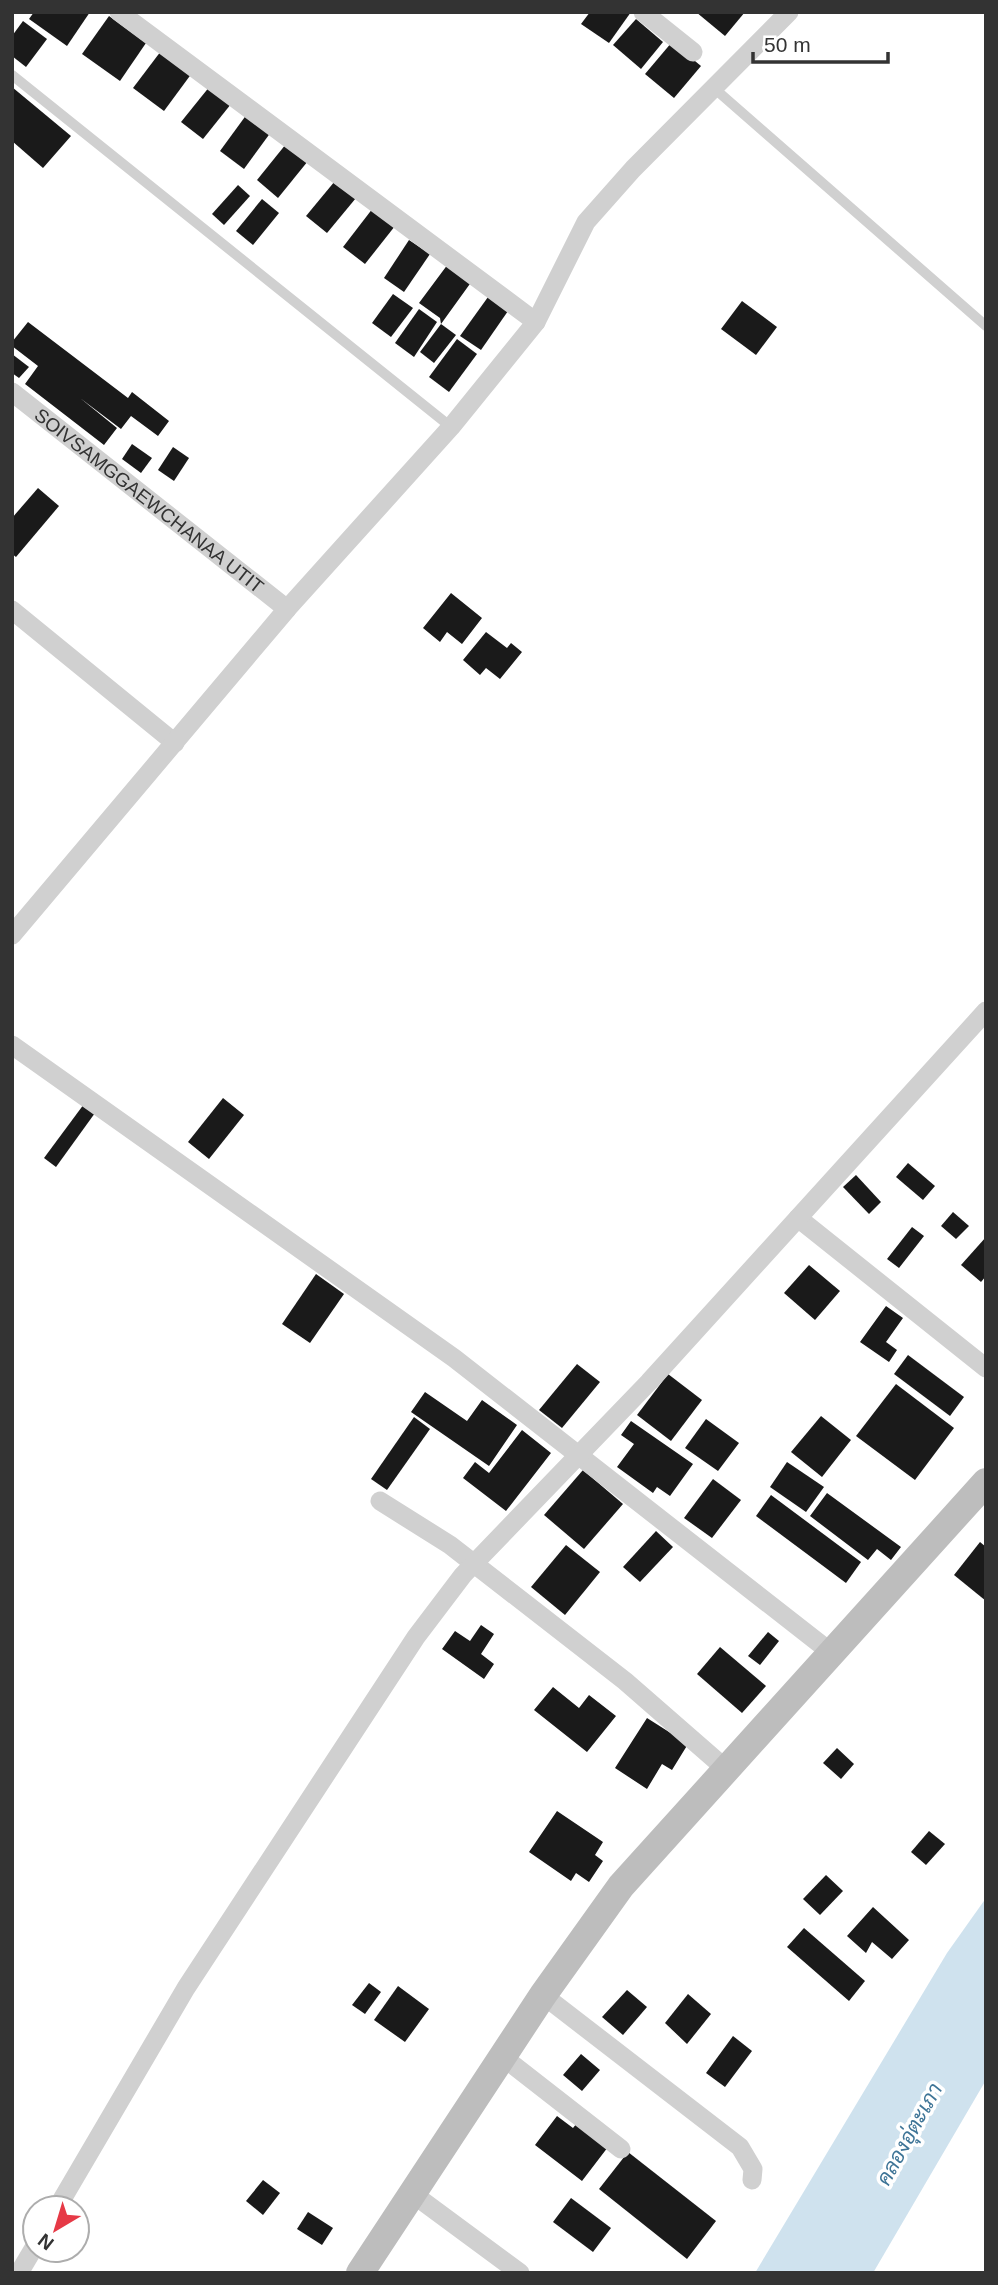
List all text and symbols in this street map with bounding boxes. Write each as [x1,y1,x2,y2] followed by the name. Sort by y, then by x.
[753,21,888,65] scale bar
[764,33,811,56] text: 50 m
[31,404,268,597] street label: SOIVSAMGGAEWCHANAA UTIT
[872,2079,949,2190] water label: คลองอุ่ตะเภา
[21,2194,91,2264] north arrow
[34,2230,58,2255] text: N

